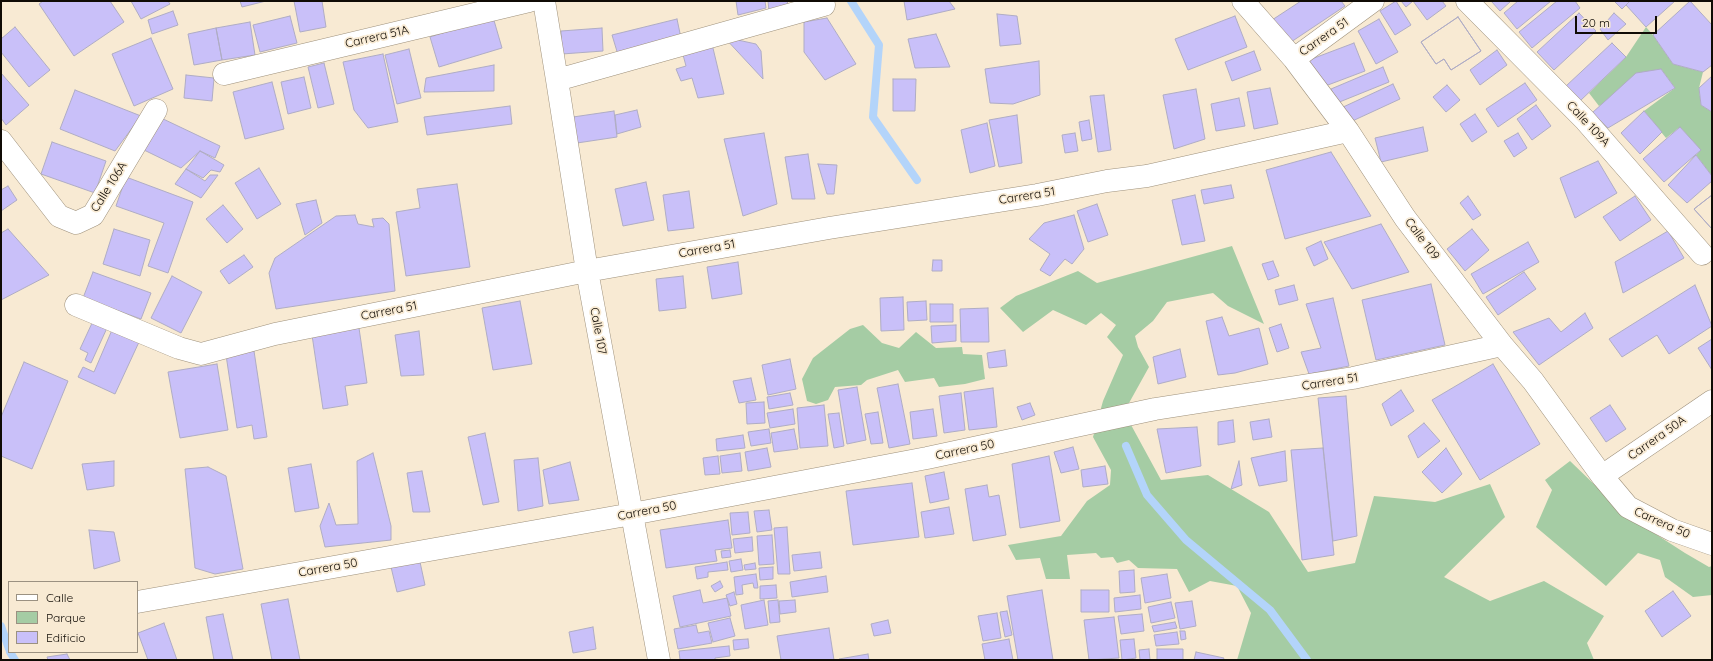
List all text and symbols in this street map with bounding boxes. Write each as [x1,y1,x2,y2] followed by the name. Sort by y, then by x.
[1577,8,1659,34] scale bar
[1297,15,1351,59] street label: Carrera 51
[1582,15,1610,30] text: 20 m
[344,23,410,51] street label: Carrera 51A
[1563,98,1613,150] street label: Calle 109A
[88,159,130,215] street label: Calle 106A
[998,184,1056,208] street label: Carrera 51
[1402,215,1442,263] street label: Calle 109
[678,237,736,261] street label: Carrera 51
[360,299,418,323] street label: Carrera 51
[587,306,609,356] street label: Calle 107
[1301,370,1359,394] street label: Carrera 51
[1625,413,1689,463] street label: Carrera 50A
[934,437,996,463] street label: Carrera 50
[616,498,678,524] street label: Carrera 50
[1632,504,1692,542] street label: Carrera 50
[297,556,359,580] street label: Carrera 50
[8,581,138,653] legend
[46,590,73,605] text: Calle
[46,610,86,625] text: Parque
[46,630,86,645] text: Edificio

